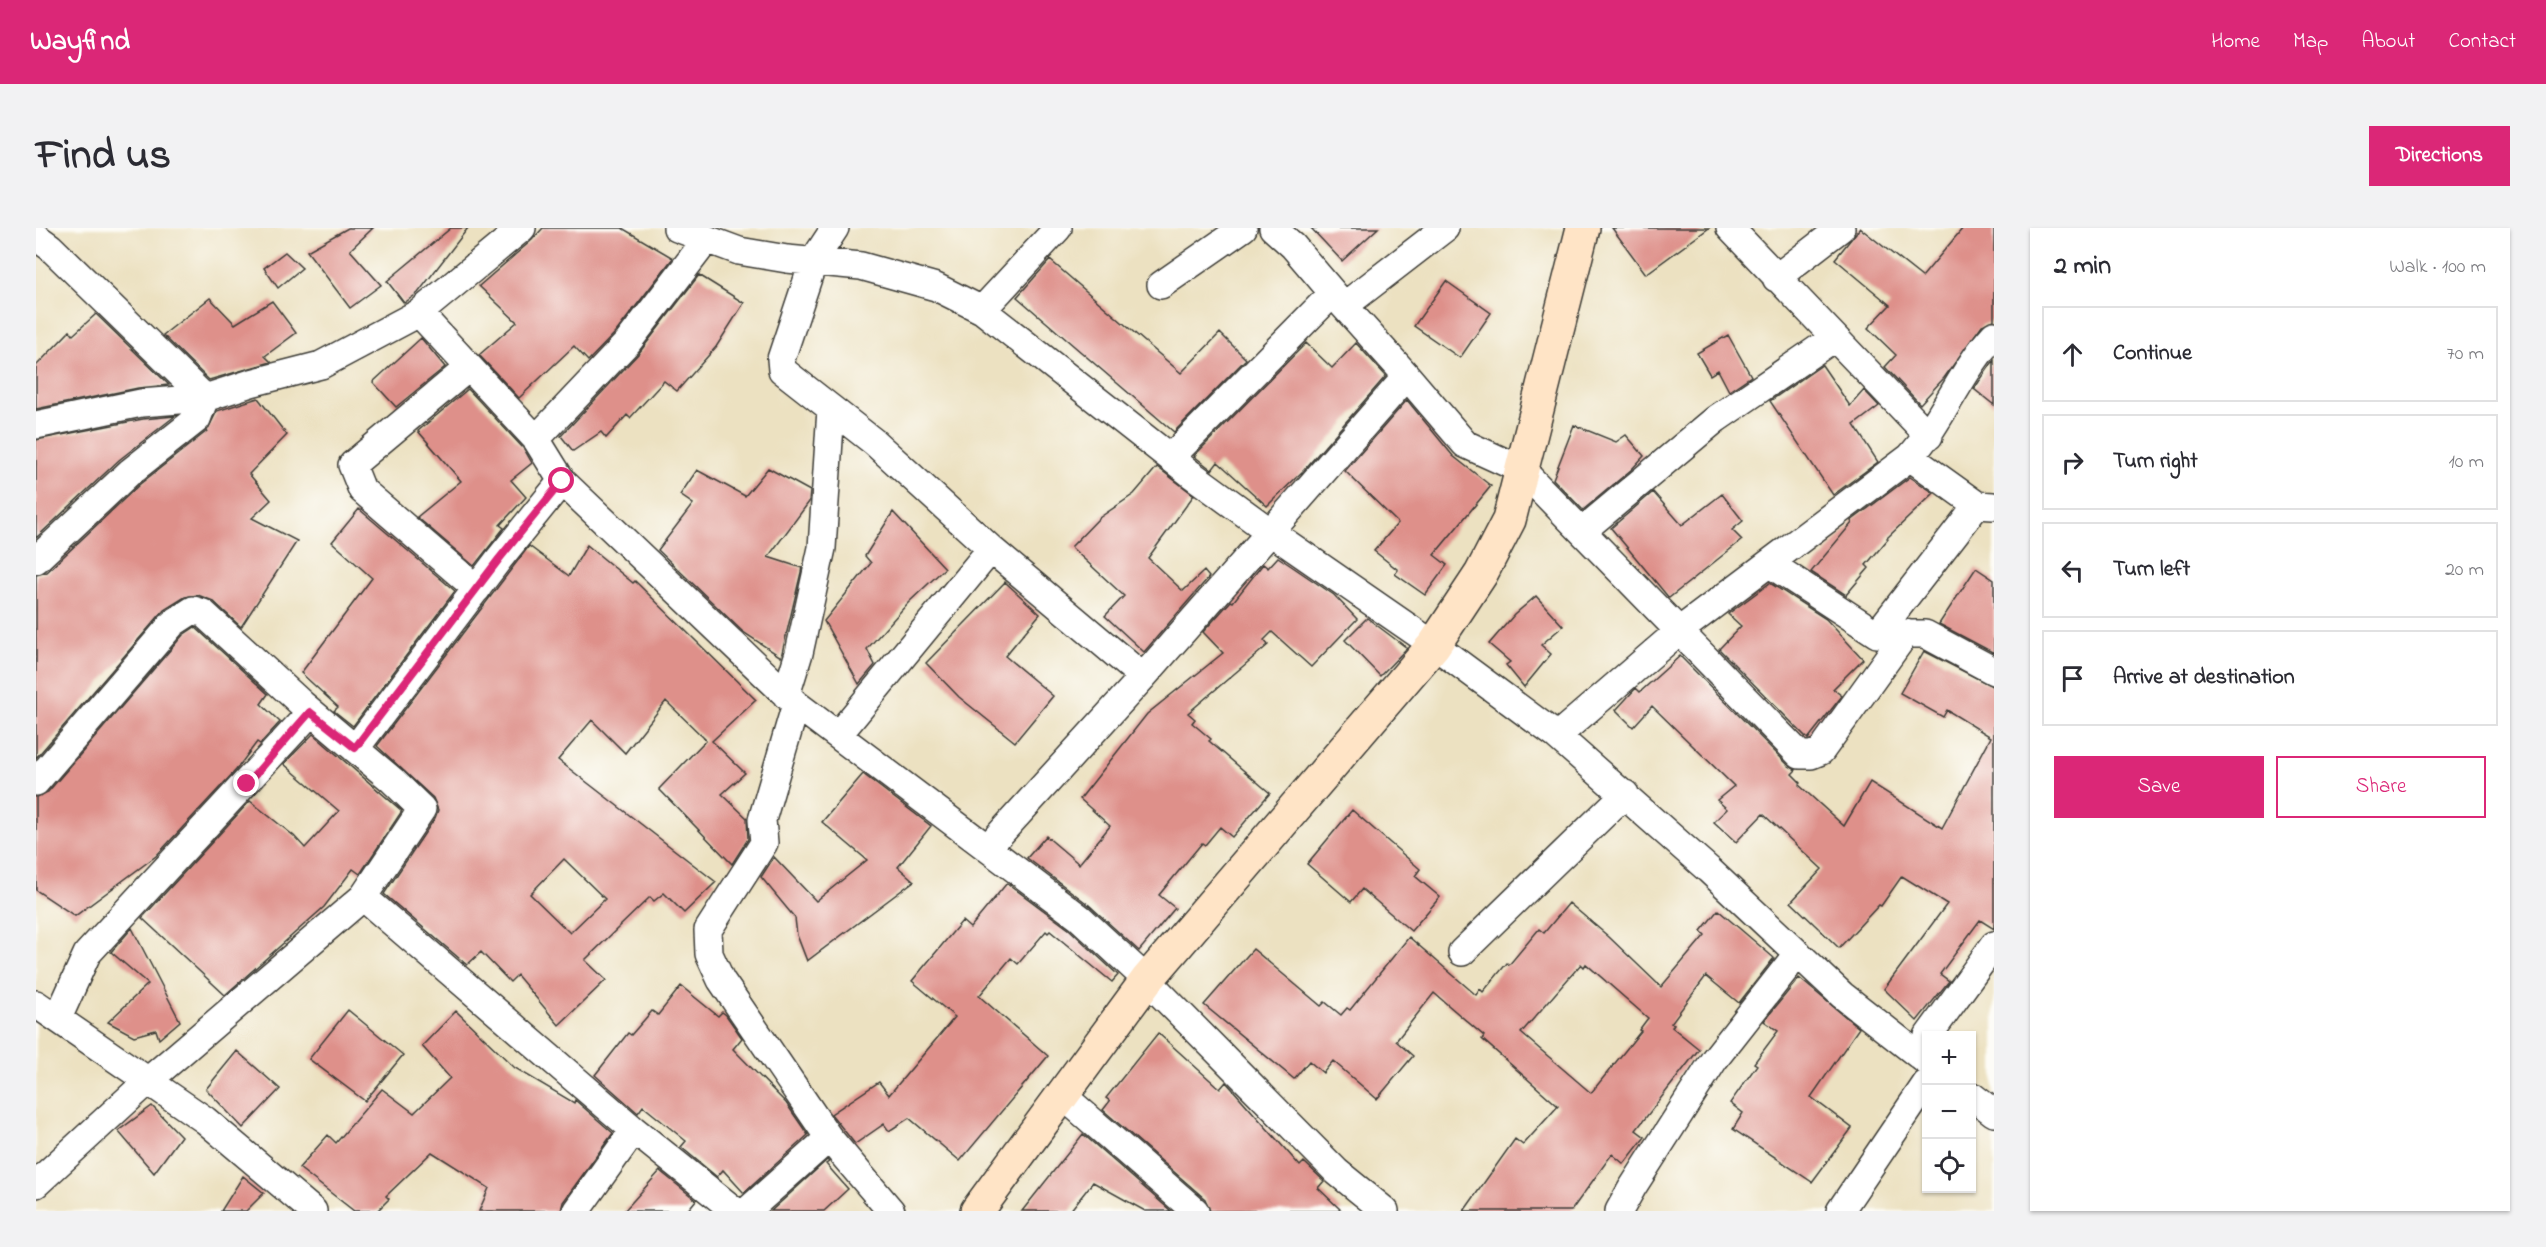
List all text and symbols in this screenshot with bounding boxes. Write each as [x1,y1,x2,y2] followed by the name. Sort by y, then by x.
[30,22,130,63] text: Wayfind
[2211,27,2260,57] text: Home
[2293,27,2328,57] text: Map
[2361,27,2415,57] text: About
[2448,27,2516,57] text: Contact
[36,126,171,187] text: Find us
[2369,126,2510,186] button: Directions
[2054,248,2111,286] text: 2 min
[2389,253,2486,282] text: Walk · 100 m
[2056,338,2089,371] icon: ahead
[2113,338,2192,370] text: Continue
[2447,340,2484,369] text: 70 m
[2056,446,2089,479] icon: right
[2113,446,2198,478] text: Turn right
[2448,448,2484,477] text: 10 m
[548,467,574,493] route start
[2056,554,2089,587] icon: left
[2113,554,2190,586] text: Turn left
[2445,556,2484,585] text: 20 m
[2056,662,2089,695] icon: arrive
[2113,662,2295,694] text: Arrive at destination
[2054,756,2264,818] button: Save
[2276,756,2486,818] button: Share
[233,770,259,796] route end
[1922,1031,1976,1193] map controls
[1922,1031,1976,1085] button: +
[1922,1085,1976,1139] button: −
[1922,1139,1976,1193] button: locate

